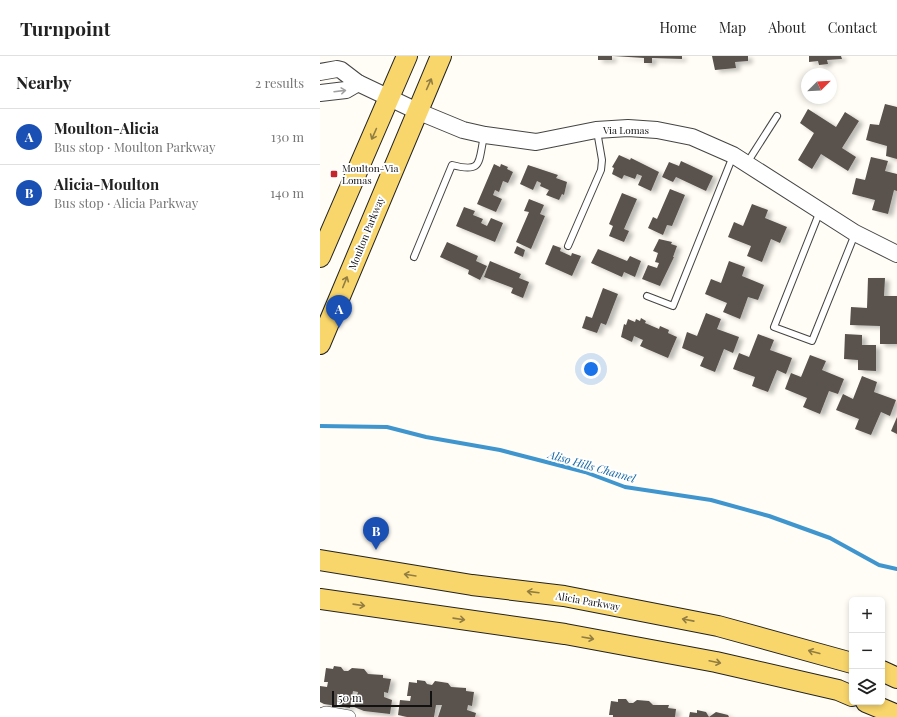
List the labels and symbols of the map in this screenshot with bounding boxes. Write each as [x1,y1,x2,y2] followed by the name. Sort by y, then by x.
[801,68,837,104] north arrow
[426,78,433,90] one-way arrow
[333,87,346,94] one-way arrow
[602,123,649,137] street label: Via Lomas
[369,127,377,139] one-way arrow
[342,161,398,187] place label: Moulton-Via Lomas
[329,169,339,179] marker: Moulton-Via Lomas
[345,194,387,272] street label: Moulton Parkway
[342,277,350,289] one-way arrow
[326,295,352,328] pin: A
[581,359,601,379] your location
[546,446,638,486] water label: Aliso Hills Channel
[363,517,389,550] pin: B
[404,570,417,578] one-way arrow
[527,588,540,596] one-way arrow
[554,588,621,614] street label: Alicia Parkway
[352,601,365,609] one-way arrow
[452,615,465,623] one-way arrow
[682,616,695,624] one-way arrow
[581,634,594,642] one-way arrow
[808,648,821,656] one-way arrow
[709,658,722,666] one-way arrow
[332,689,432,708] scale bar

